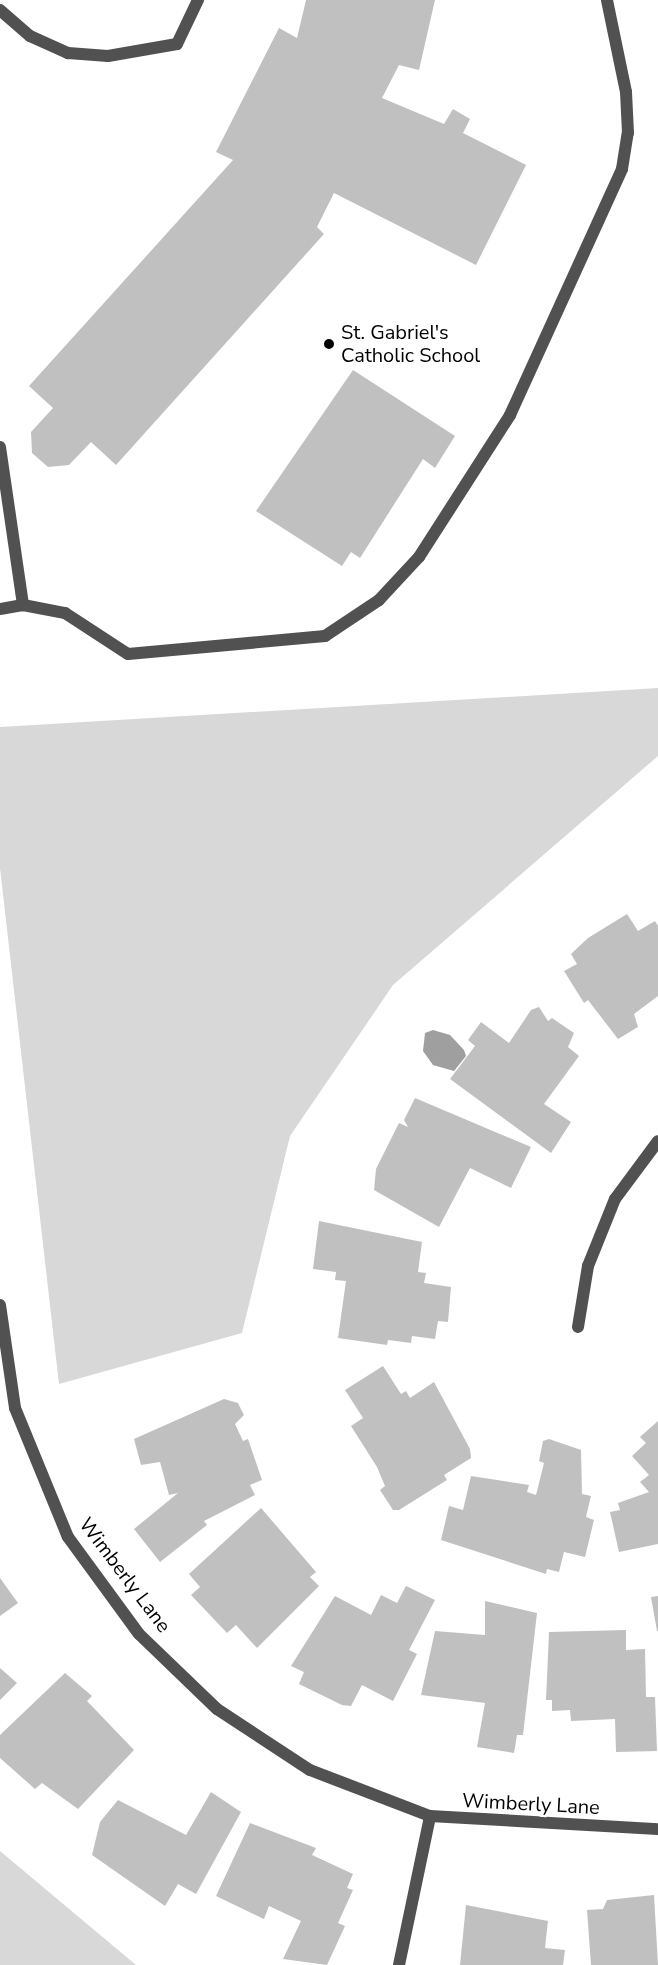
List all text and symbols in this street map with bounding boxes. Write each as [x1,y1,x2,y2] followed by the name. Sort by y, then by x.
[341,320,480,367] place label: St. Gabriel's Catholic School
[322,337,336,351] marker: St. Gabriel's Catholic School
[74,1513,176,1637] street label: Wimberly Lane
[462,1788,600,1820] street label: Wimberly Lane

